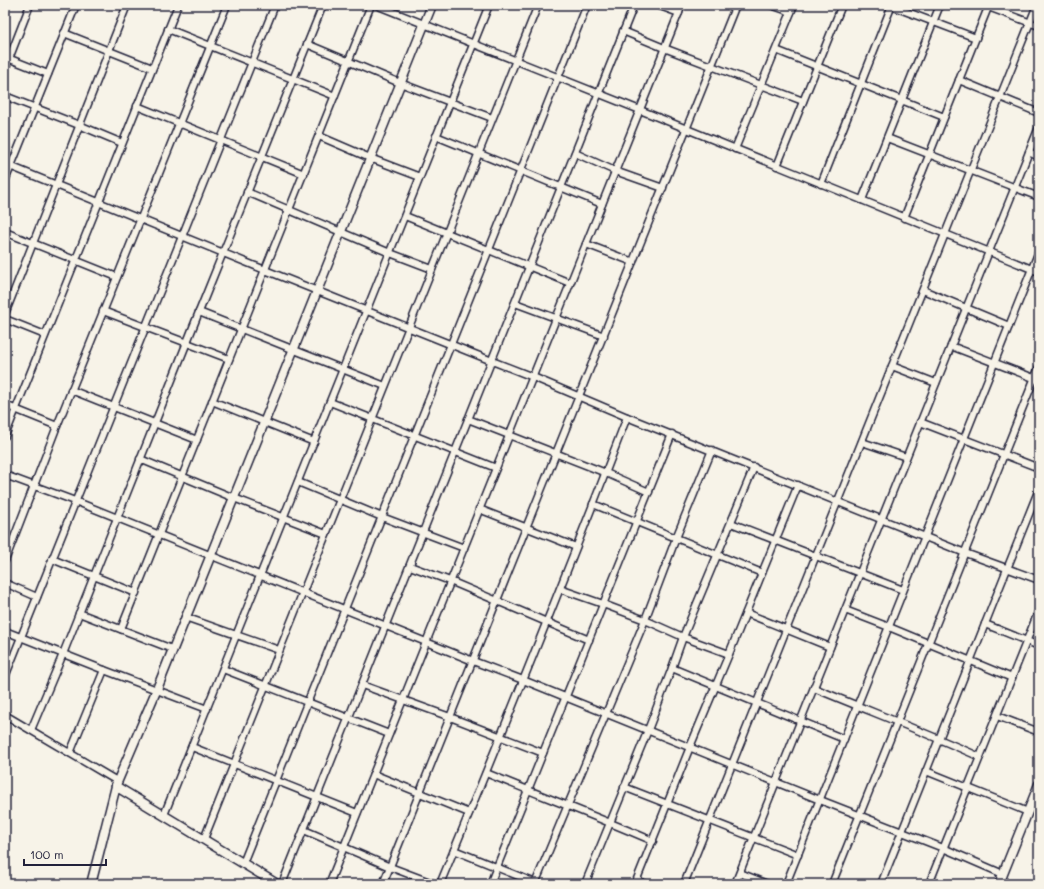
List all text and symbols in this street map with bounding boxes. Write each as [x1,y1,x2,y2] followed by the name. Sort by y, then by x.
[24,841,106,867] scale bar
[30,846,64,862] text: 100 m

